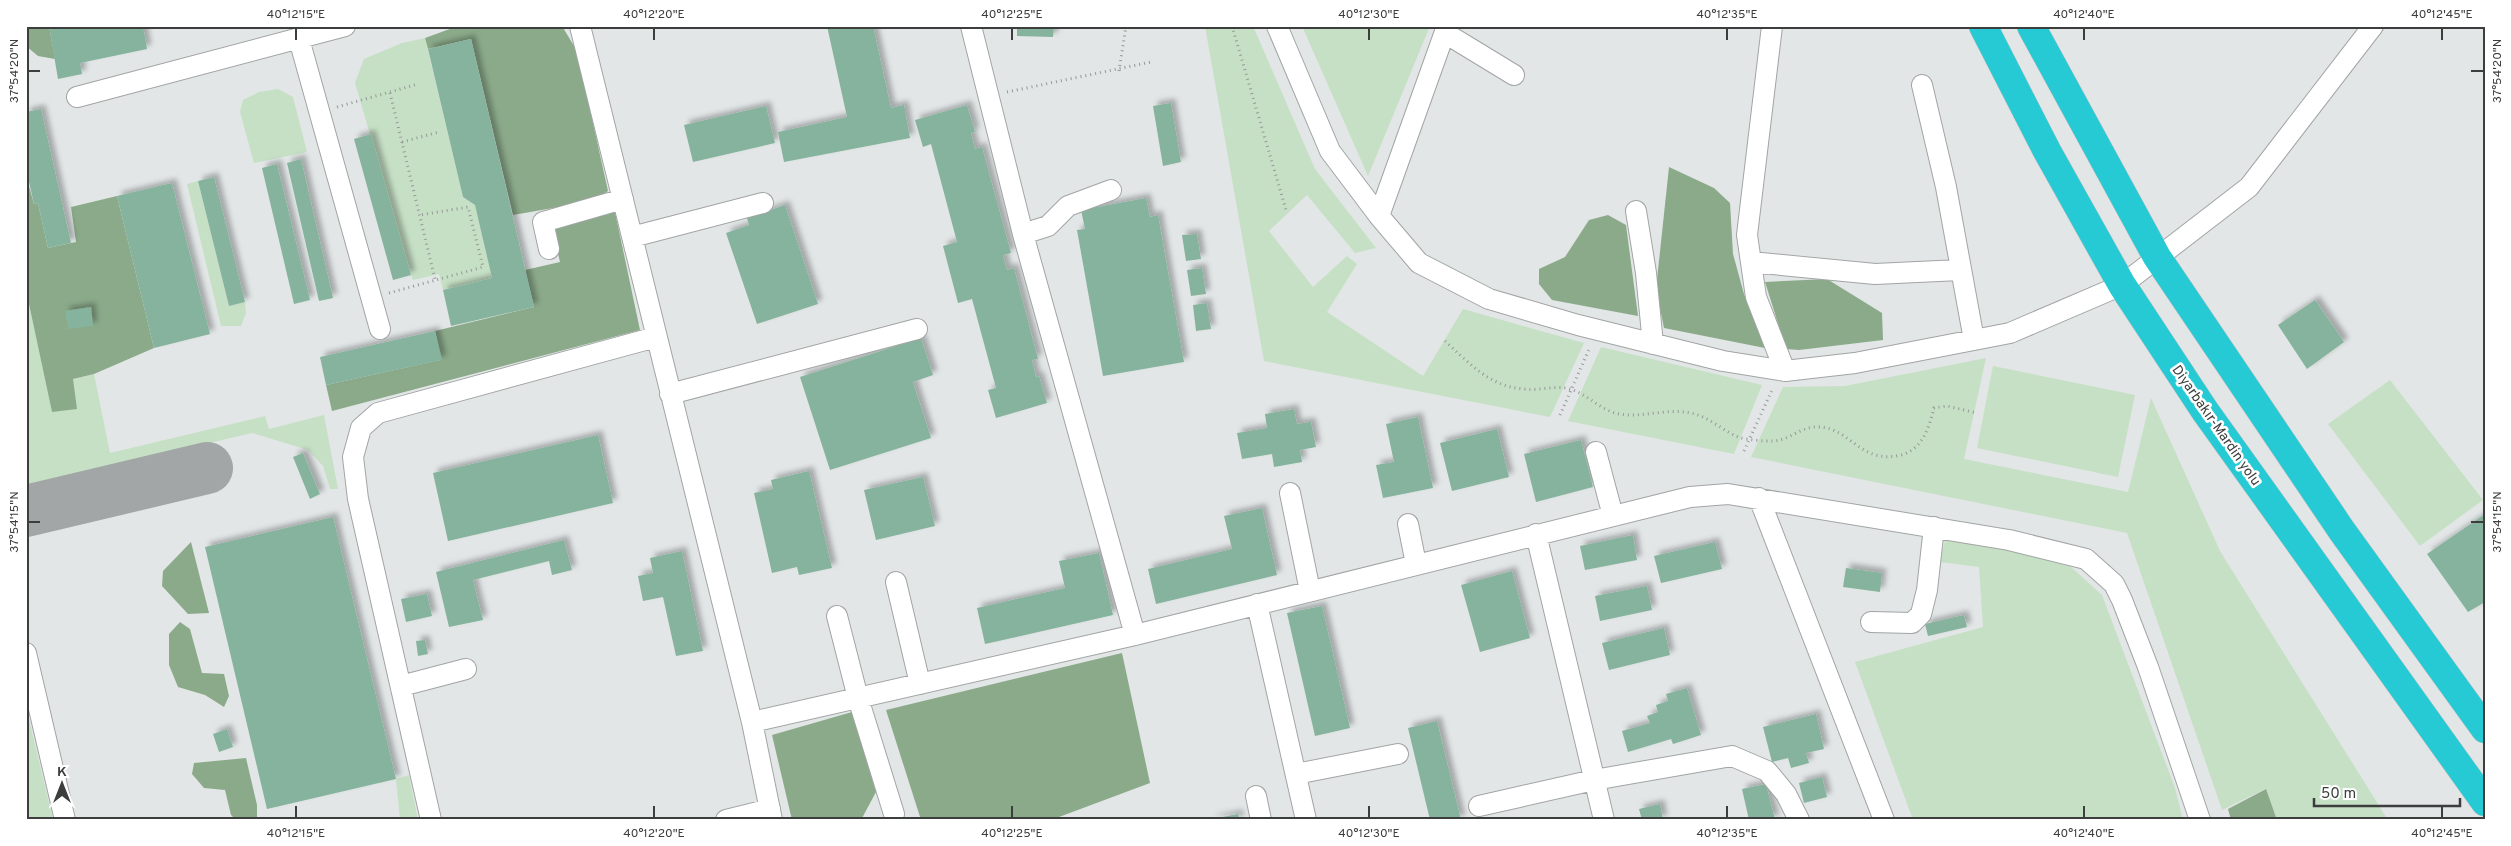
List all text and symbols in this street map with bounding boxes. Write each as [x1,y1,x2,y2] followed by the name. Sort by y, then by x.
[267,7,325,23] text: 40°12'15"E
[623,7,685,23] text: 40°12'20"E
[981,7,1043,23] text: 40°12'25"E
[1338,7,1400,23] text: 40°12'30"E
[1696,7,1758,23] text: 40°12'35"E
[2053,7,2115,23] text: 40°12'40"E
[2411,7,2473,23] text: 40°12'45"E
[7,39,23,103] text: 37°54'20"N
[2490,39,2506,103] text: 37°54'20"N
[2168,362,2264,489] street label: Diyarbakır-Mardin yolu
[7,491,23,553] text: 37°54'15"N
[2490,491,2506,553] text: 37°54'15"N
[38,758,88,808] north arrow
[57,764,67,781] text: K
[2314,776,2460,808] scale bar
[2321,785,2356,804] text: 50 m
[267,826,325,842] text: 40°12'15"E
[623,826,685,842] text: 40°12'20"E
[981,826,1043,842] text: 40°12'25"E
[1338,826,1400,842] text: 40°12'30"E
[1696,826,1758,842] text: 40°12'35"E
[2053,826,2115,842] text: 40°12'40"E
[2411,826,2473,842] text: 40°12'45"E

